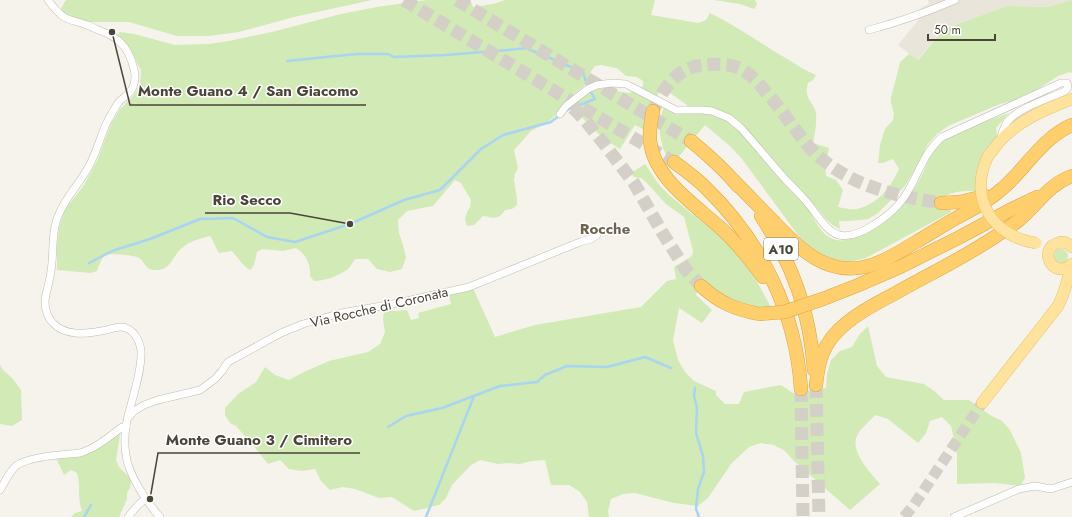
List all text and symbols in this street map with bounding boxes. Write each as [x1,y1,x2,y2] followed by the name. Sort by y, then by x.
[928,16,995,42] scale bar
[934,21,961,39] text: 50 m
[130,78,366,105] callout: Monte Guano 4 / San Giacomo
[138,80,358,102] text: Monte Guano 4 / San Giacomo
[205,186,290,213] callout: Rio Secco
[213,189,282,211] text: Rio Secco
[580,218,631,240] district label: Rocche
[764,238,798,260] road number: A10
[308,281,450,333] street label: Via Rocche di Coronata
[158,426,360,453] callout: Monte Guano 3 / Cimitero
[166,429,352,451] text: Monte Guano 3 / Cimitero

